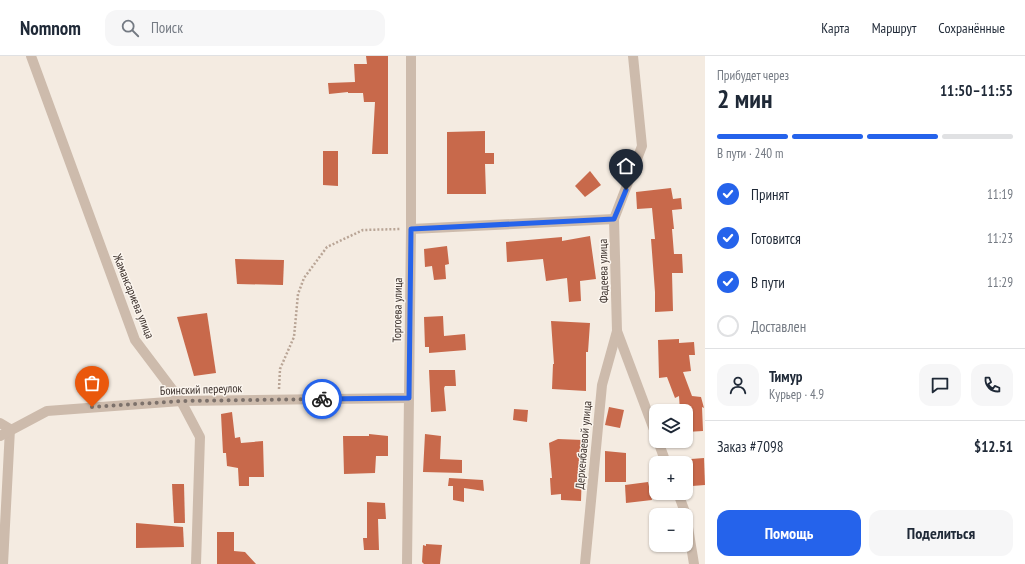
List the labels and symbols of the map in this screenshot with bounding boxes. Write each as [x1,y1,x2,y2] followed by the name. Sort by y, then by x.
[609,149,643,190] pin
[595,239,611,303] street label: Фадеева улица
[110,250,158,341] street label: Жамансариева улица
[389,277,405,343] street label: Торгоева улица
[75,366,109,407] pin
[302,379,342,419] courier
[160,380,243,398] street label: Боинский переулок
[572,400,594,490] street label: Деркенбаевой улица

